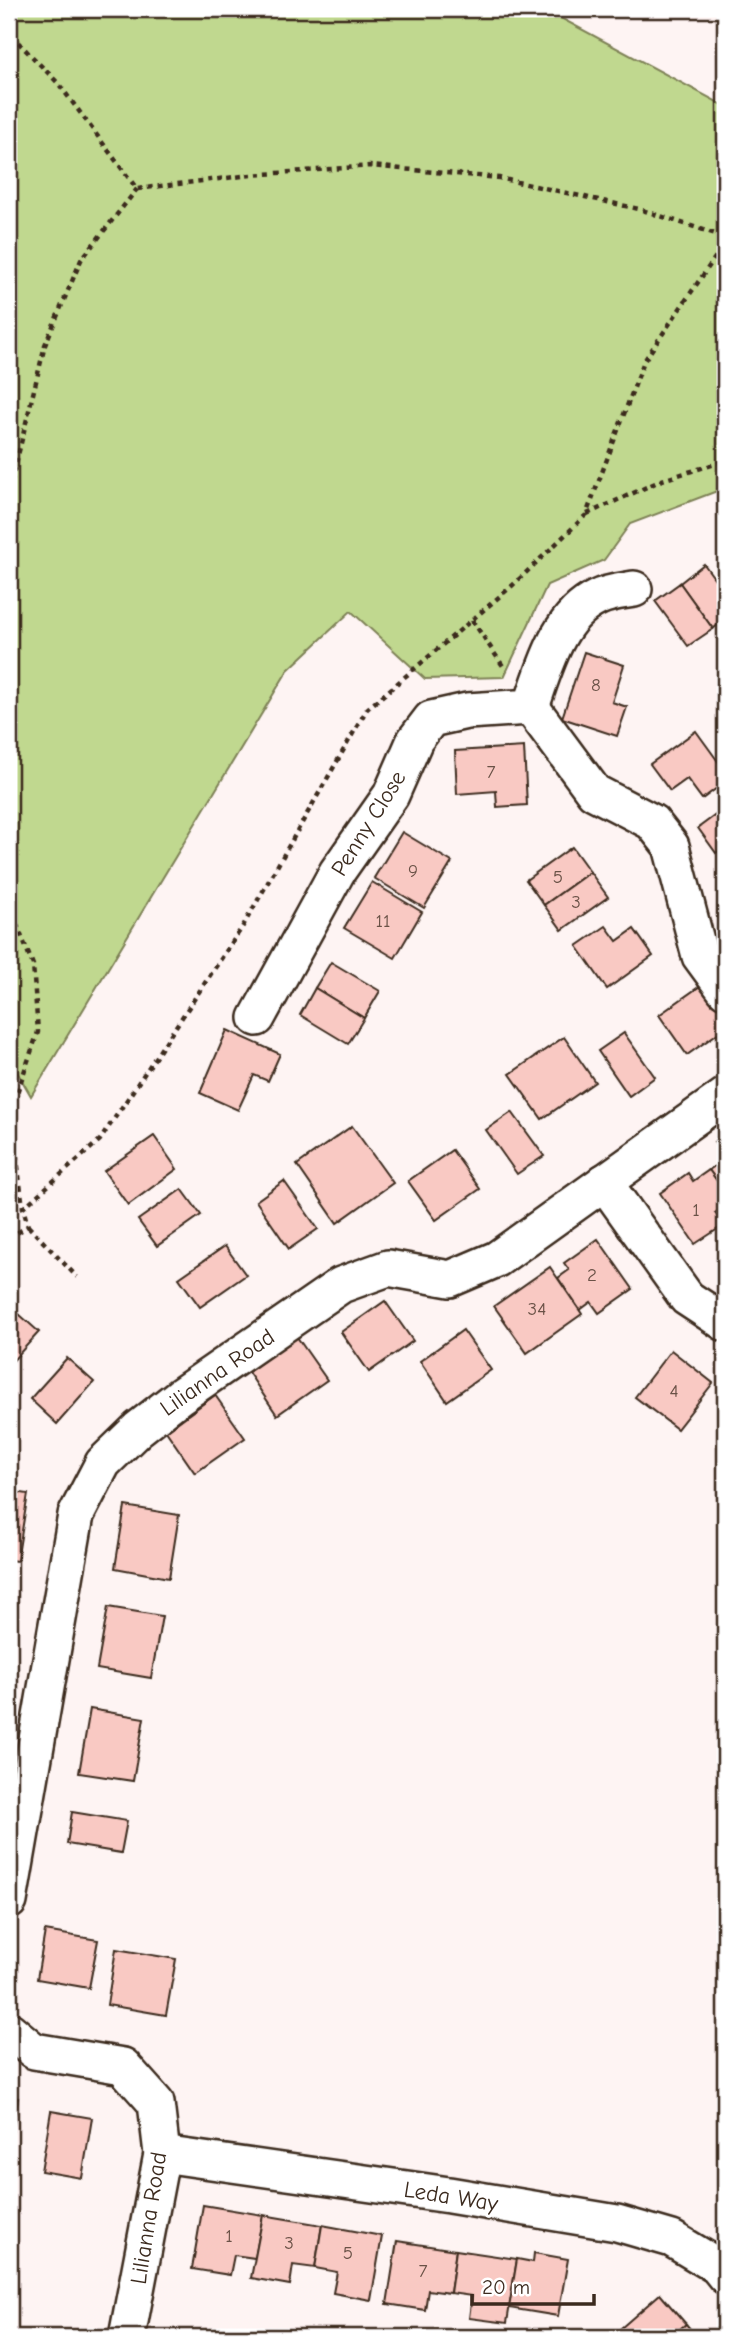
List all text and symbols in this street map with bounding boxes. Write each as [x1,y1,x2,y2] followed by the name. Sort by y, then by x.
[591,674,601,696] house number: 8
[487,761,496,783] house number: 7
[325,766,411,881] street label: Penny Close
[408,860,418,882] house number: 9
[553,866,563,888] house number: 5
[571,891,581,913] house number: 3
[375,910,391,932] house number: 11
[692,1199,700,1221] house number: 1
[587,1264,597,1286] house number: 2
[528,1298,546,1320] house number: 34
[155,1323,280,1422] street label: Lilianna Road
[669,1380,679,1402] house number: 4
[125,2150,172,2286] street label: Lilianna Road
[402,2176,501,2217] street label: Leda Way
[225,2225,233,2247] house number: 1
[284,2232,294,2254] house number: 3
[343,2242,353,2264] house number: 5
[419,2260,428,2282] house number: 7
[472,2262,594,2306] scale bar
[482,2275,530,2299] text: 20 m

